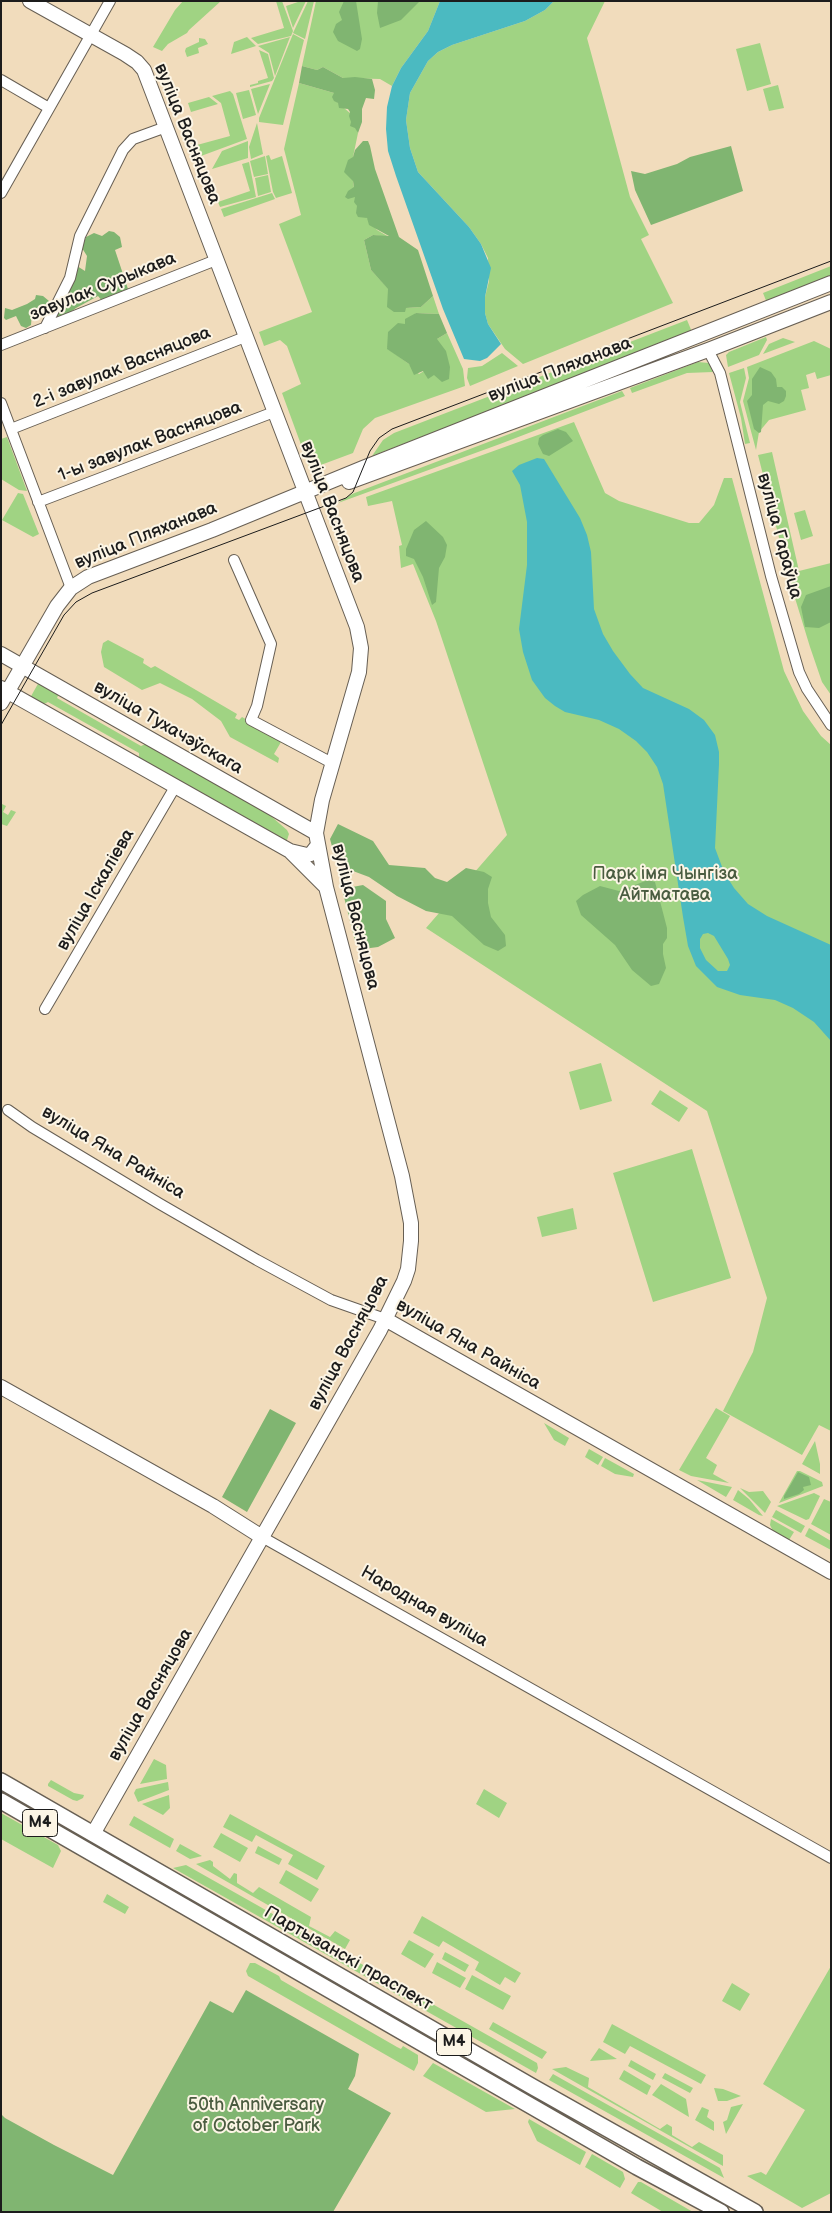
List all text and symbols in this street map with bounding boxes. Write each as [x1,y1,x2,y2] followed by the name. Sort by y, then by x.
[149,61,225,207] street label: вуліца Васняцова
[27,248,179,326] street label: завулак Сурыкава
[30,322,214,414] street label: 2-і завулак Васняцова
[485,333,635,407] street label: вуліца Пляханава
[55,397,245,487] street label: 1-ы завулак Васняцова
[295,438,369,586] street label: вуліца Васняцова
[752,471,806,601] street label: вуліца Гараўца
[72,498,220,574] street label: вуліца Пляханава
[90,676,246,780] street label: вуліца Тухачэўскага
[52,825,140,955] street label: вуліца Іскаліева
[326,842,384,992] street label: вуліца Васняцова
[592,863,738,906] park label: Парк імя Чынгіза Айтматава
[38,1102,188,1204] street label: вуліца Яна Райніса
[304,1272,394,1414] street label: вуліца Васняцова
[392,1295,544,1395] street label: вуліца Яна Райніса
[357,1562,491,1652] street label: Народная вуліца
[104,1625,198,1765] street label: вуліца Васняцова
[22,1810,58,1836] road number: М4
[260,1902,436,2016] street label: Партызанскі праспект
[436,2028,472,2056] road number: М4
[188,2094,324,2136] park label: 50th Anniversary of October Park

